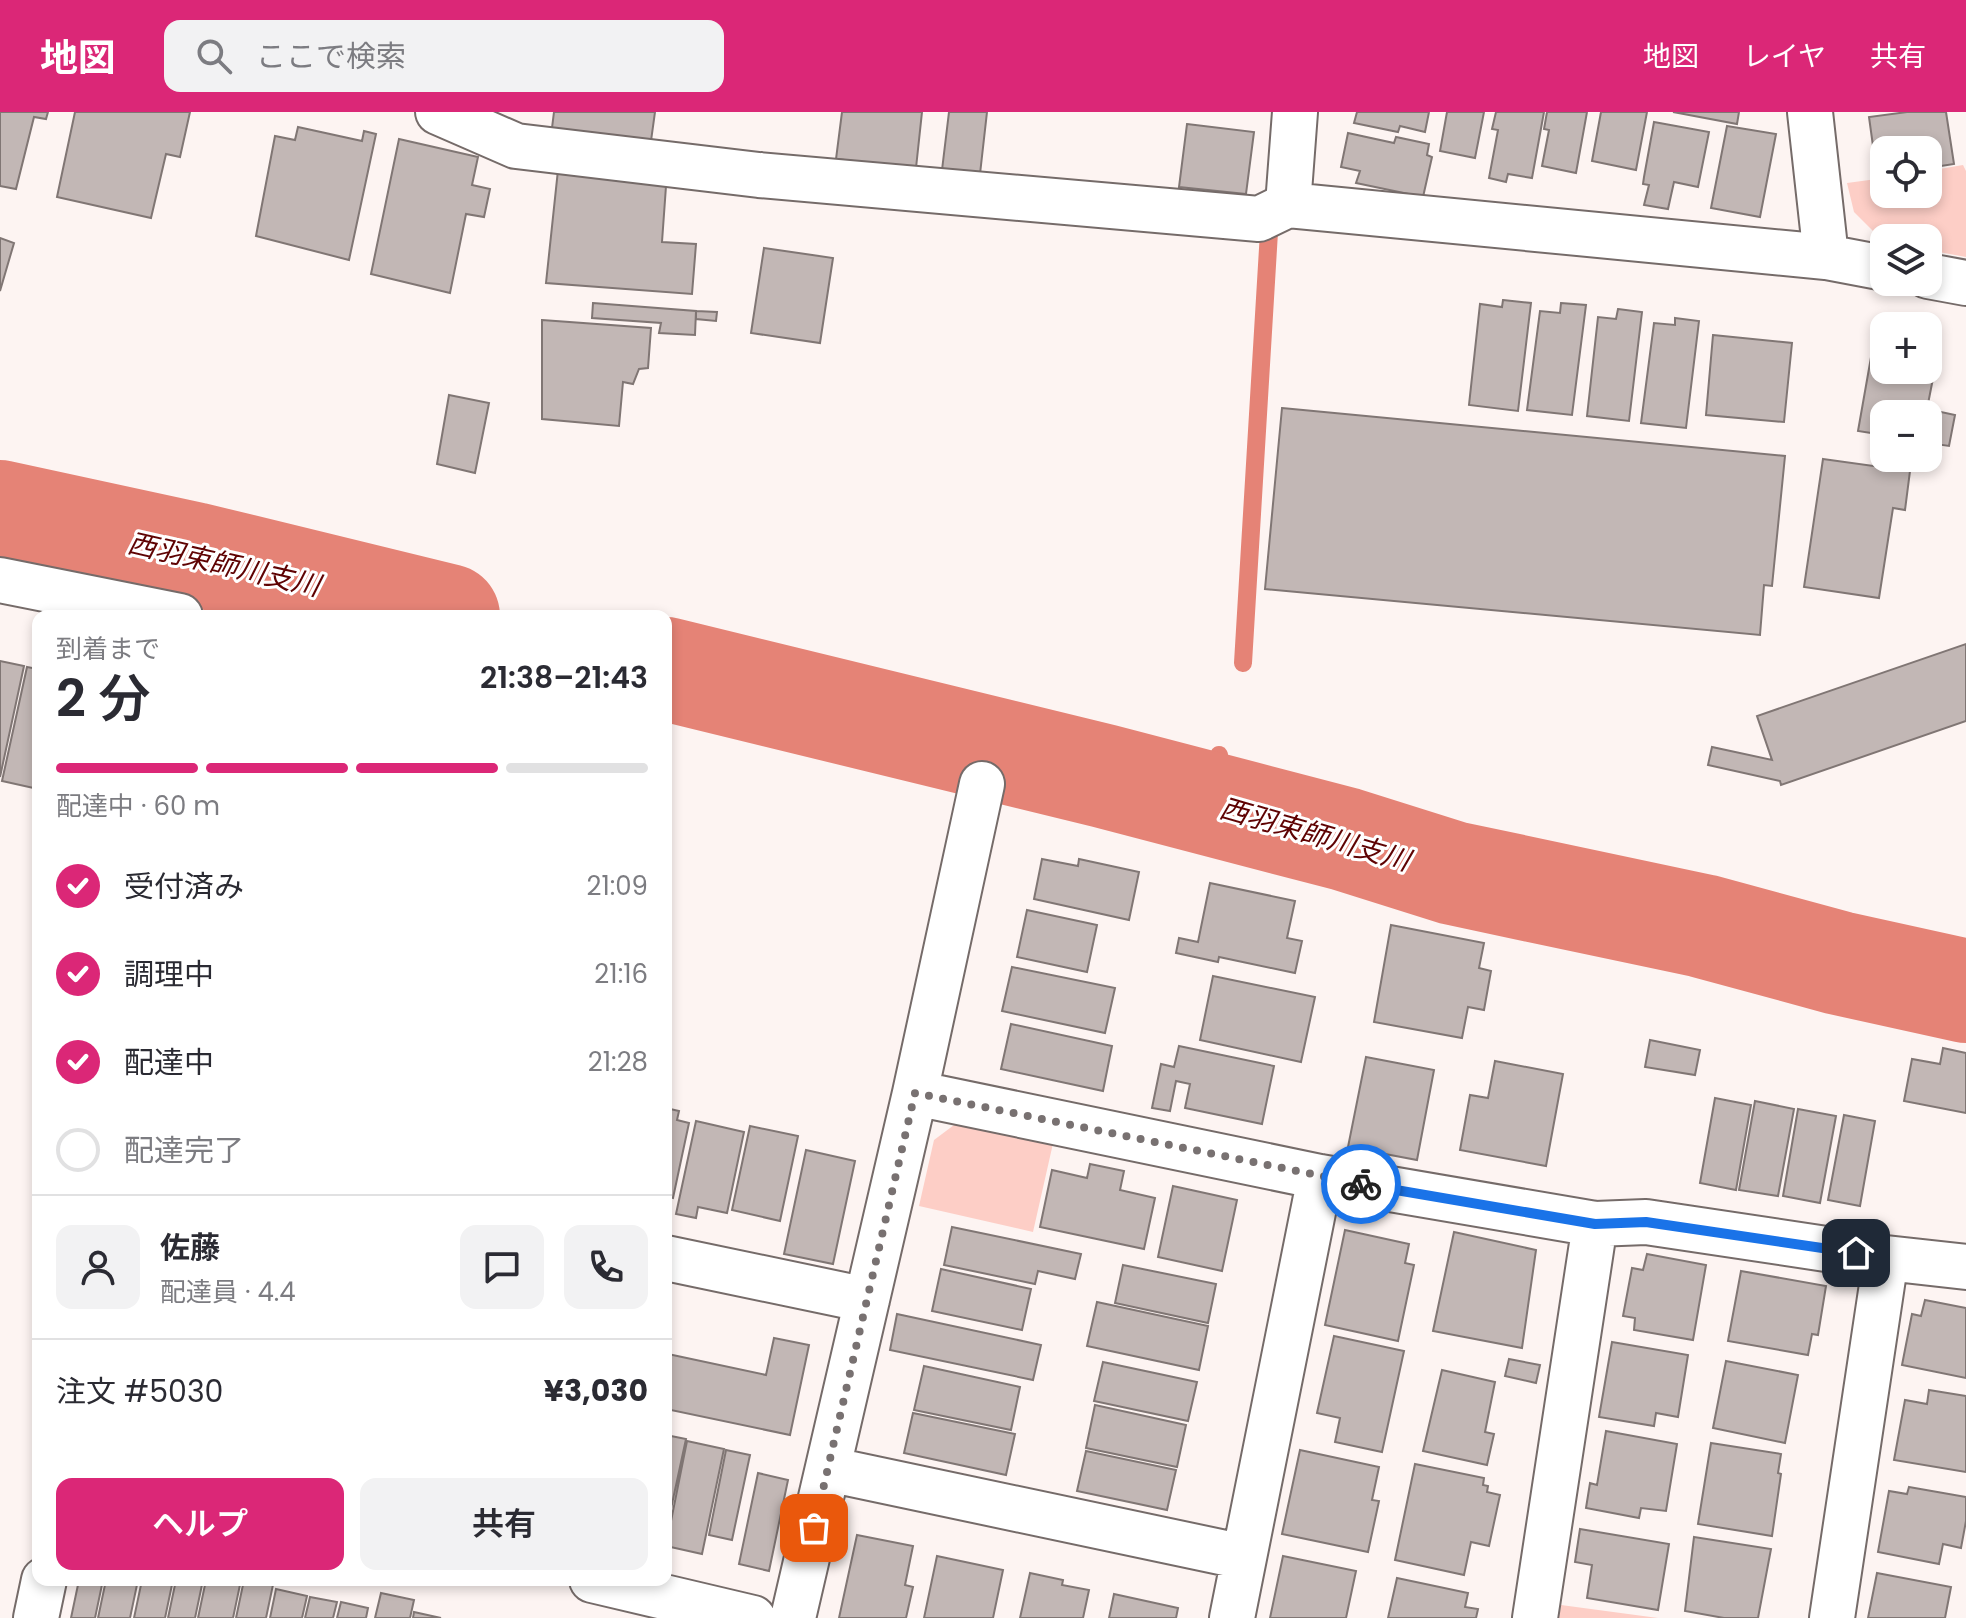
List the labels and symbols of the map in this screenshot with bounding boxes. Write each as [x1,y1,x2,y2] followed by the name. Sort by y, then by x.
[124,523,327,606] water label: 西羽束師川支川
[1215,789,1417,881] water label: 西羽束師川支川
[1321,1144,1401,1224] courier
[1822,1219,1890,1287] pin
[780,1494,848,1562] pin

